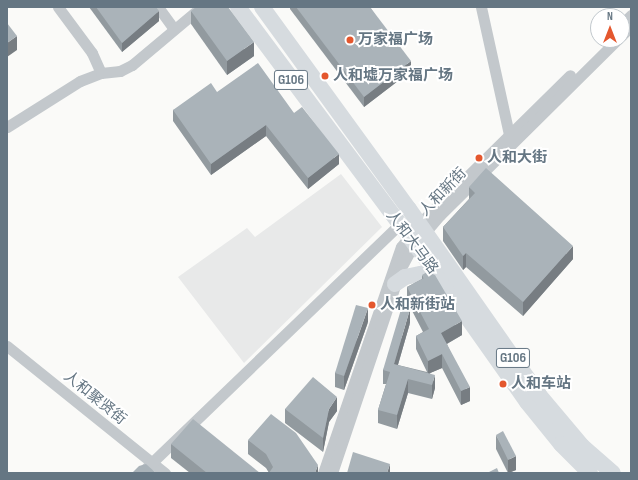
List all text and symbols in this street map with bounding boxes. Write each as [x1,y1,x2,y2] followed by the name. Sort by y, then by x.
[590,8,630,48] north arrow
[607,10,613,23] text: N
[358,31,433,49] place label: 万家福广场
[345,35,355,45] marker: 万家福广场
[333,67,453,85] place label: 人和墟万家福广场
[273,68,309,92] road number: G106
[320,71,330,81] marker: 人和墟万家福广场
[487,149,547,167] place label: 人和大街
[474,153,484,163] marker: 人和大街
[416,164,470,220] street label: 人和新街
[382,207,442,277] street label: 人和大马路
[380,296,455,314] place label: 人和新街站
[367,300,377,310] marker: 人和新街站
[495,346,531,370] road number: G106
[60,367,130,429] street label: 人和聚贤街
[511,375,571,393] place label: 人和车站
[498,379,508,389] marker: 人和车站

